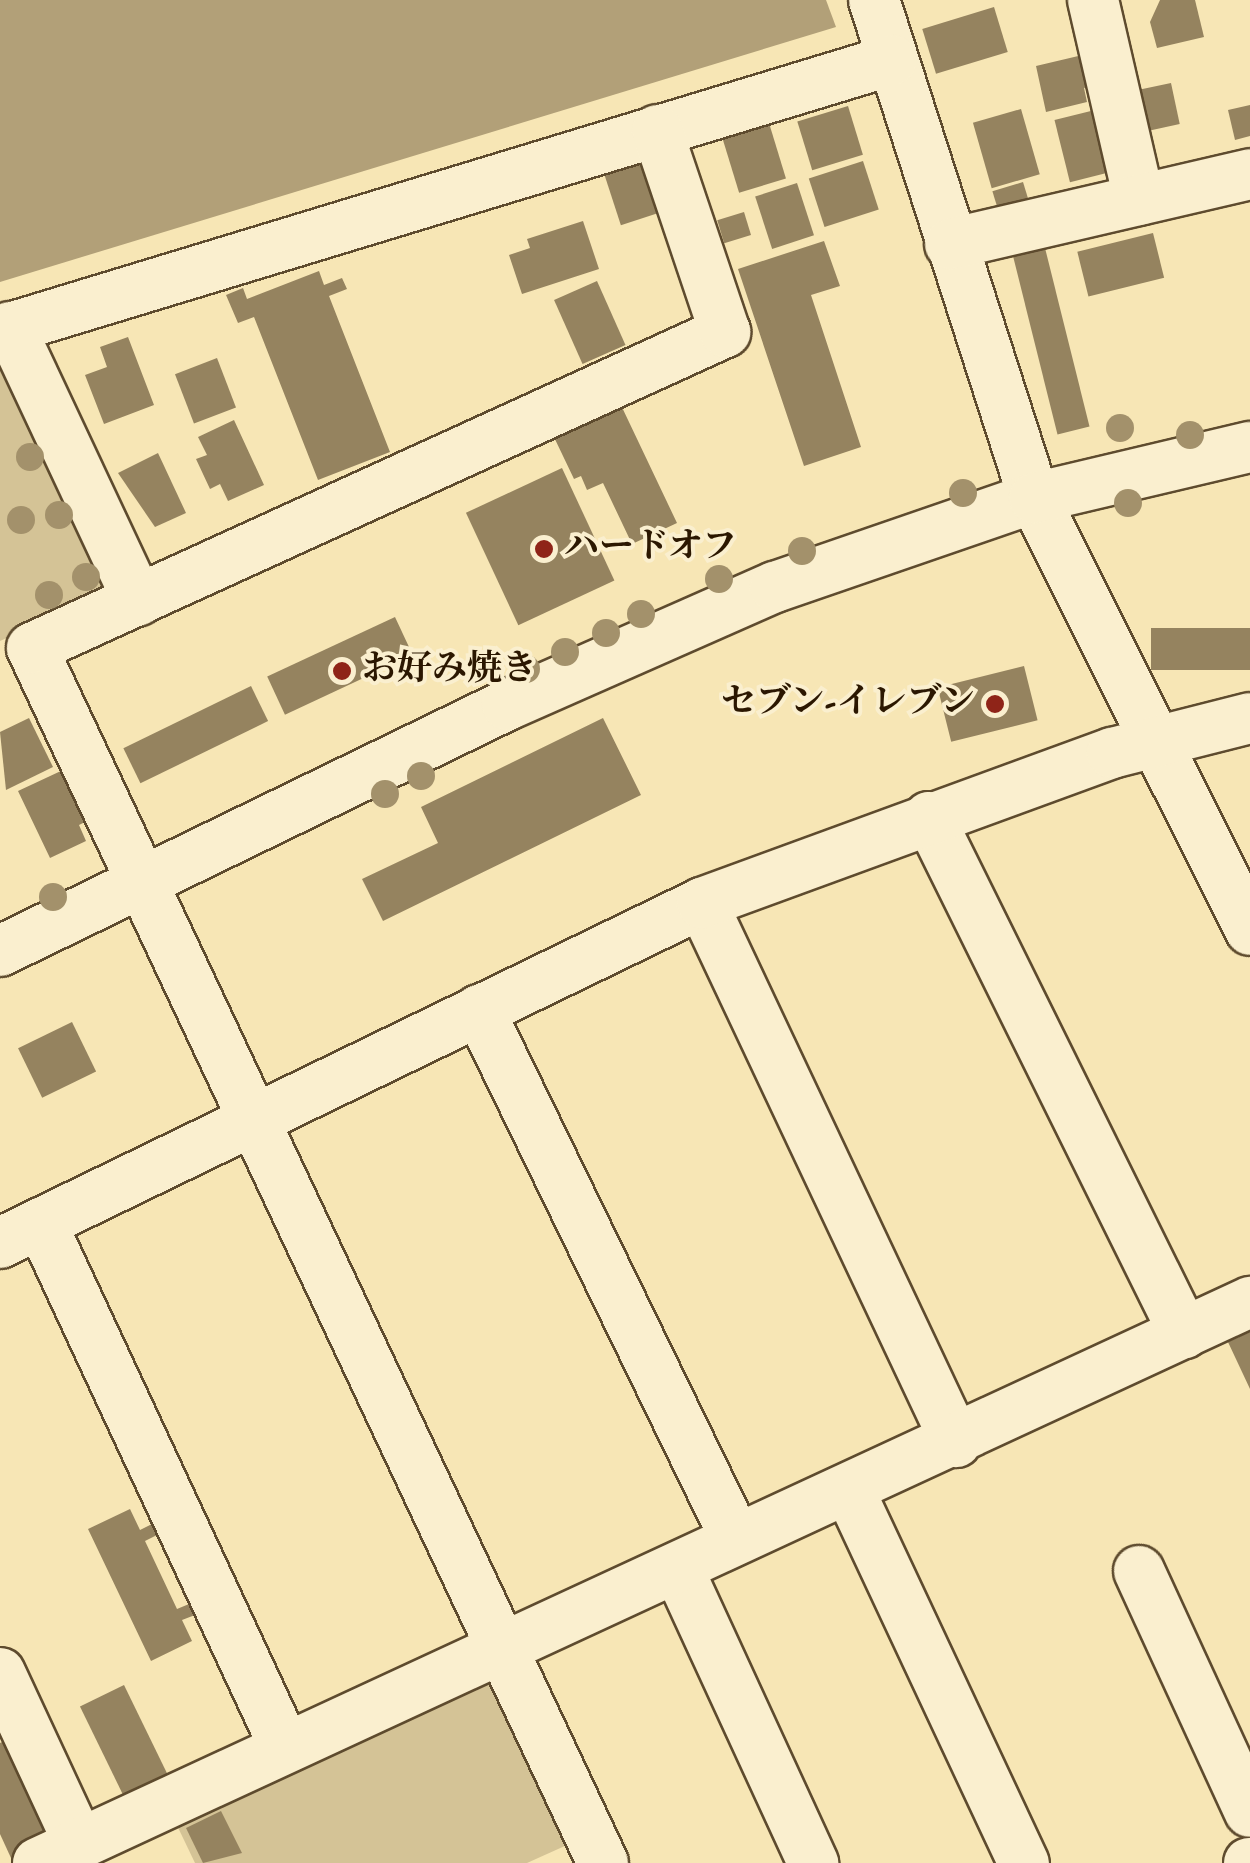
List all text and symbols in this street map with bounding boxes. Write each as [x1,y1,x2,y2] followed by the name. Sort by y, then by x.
[564,528,739,570] place label: ハードオフ
[533,538,555,560] marker: ハードオフ
[362,650,537,692] place label: お好み焼き
[331,660,353,682] marker: お好み焼き
[718,683,975,725] place label: セブン-イレブン
[984,693,1006,715] marker: セブン-イレブン

